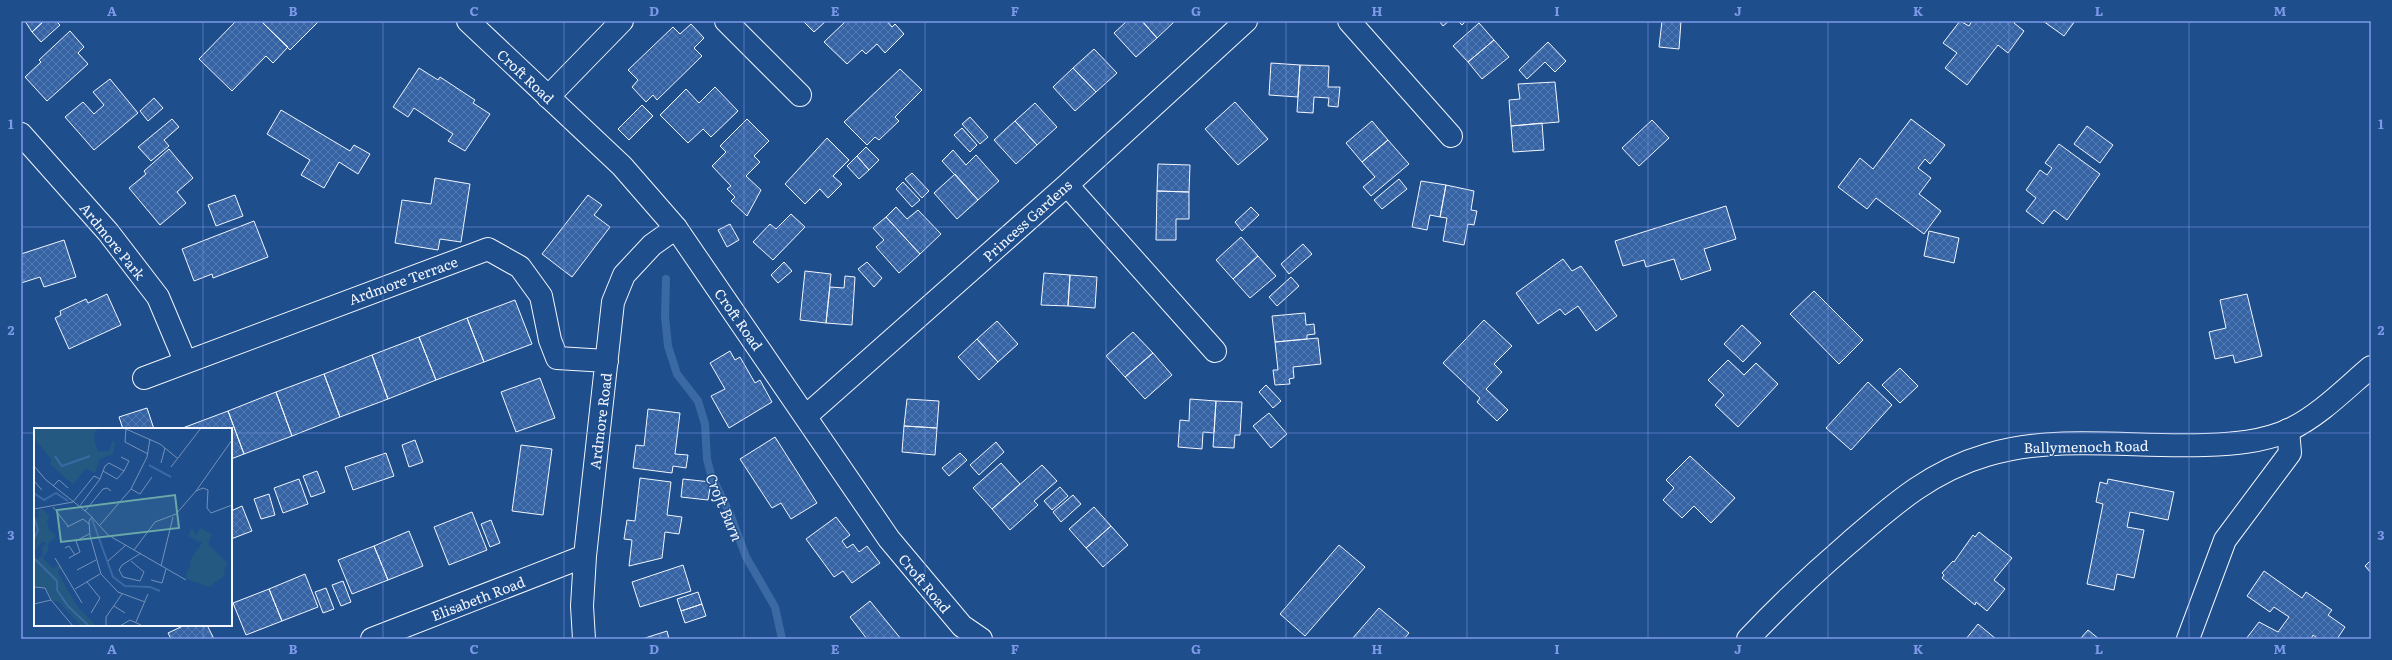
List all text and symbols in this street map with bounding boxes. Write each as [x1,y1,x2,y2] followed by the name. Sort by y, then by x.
[107,1,117,20] text: A
[289,1,298,20] text: B
[469,1,479,20] text: C
[649,1,659,20] text: D
[831,1,840,20] text: E
[1011,1,1019,20] text: F
[1191,1,1201,20] text: G
[1372,1,1383,20] text: H
[1554,1,1560,20] text: I
[1734,1,1742,20] text: J
[1913,1,1924,20] text: K
[2095,1,2103,20] text: L
[2274,1,2287,20] text: M
[493,44,559,108] street label: Croft Road
[8,114,14,133] text: 1
[2378,114,2384,133] text: 1
[978,175,1076,265] street label: Princess Gardens
[76,198,151,284] street label: Ardmore Park
[346,251,460,309] street label: Ardmore Terrace
[710,284,768,354] street label: Croft Road
[8,320,15,339] text: 2
[2378,320,2385,339] text: 2
[584,371,616,470] street label: Ardmore Road
[34,428,232,626] inset map
[2023,435,2149,457] street label: Ballymenoch Road
[700,470,750,545] water label: Croft Burn
[7,525,15,544] text: 3
[2377,525,2385,544] text: 3
[894,549,956,617] street label: Croft Road
[428,571,528,625] street label: Elisabeth Road
[107,639,117,658] text: A
[289,639,298,658] text: B
[469,639,479,658] text: C
[649,639,659,658] text: D
[831,639,840,658] text: E
[1011,639,1019,658] text: F
[1191,639,1201,658] text: G
[1372,639,1383,658] text: H
[1554,639,1560,658] text: I
[1734,639,1742,658] text: J
[1913,639,1924,658] text: K
[2095,639,2103,658] text: L
[2274,639,2287,658] text: M

